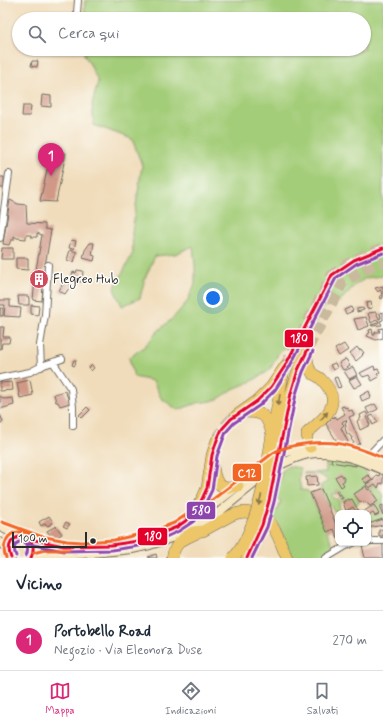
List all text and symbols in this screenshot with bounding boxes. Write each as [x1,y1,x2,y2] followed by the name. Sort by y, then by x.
[12,12,371,56] search box
[26,23,48,45] icon: search
[58,24,119,44] text: Cerca qui
[38,143,64,176] pin: 1
[28,268,50,290] building icon: Flegreo Hub
[53,271,119,289] place label: Flegreo Hub
[203,288,223,308] your location
[284,329,314,348] line badge: 180
[290,332,308,346] text: 180
[275,394,281,406] one-way arrow
[320,411,329,421] one-way arrow
[232,463,262,482] line badge: C12
[238,467,256,481] text: C12
[257,494,263,506] one-way arrow
[186,501,216,520] line badge: 580
[191,504,211,518] text: 580
[335,510,371,546] map controls
[335,510,371,546] button: locate
[137,527,168,546] line badge: 180
[12,530,87,549] scale bar
[144,530,162,544] text: 180
[18,532,48,546] text: 100 m
[88,536,98,546] unlabelled marker
[16,573,62,595] text: Vicino
[54,622,151,642] text: Portobello Road
[26,632,32,649] text: 1
[332,632,367,649] text: 270 m
[54,642,203,659] text: Negozio · Via Eleonora Duse
[45,680,75,718] tab: Mappa
[165,680,216,718] tab: Indicazioni
[307,680,338,718] tab: Salvati

